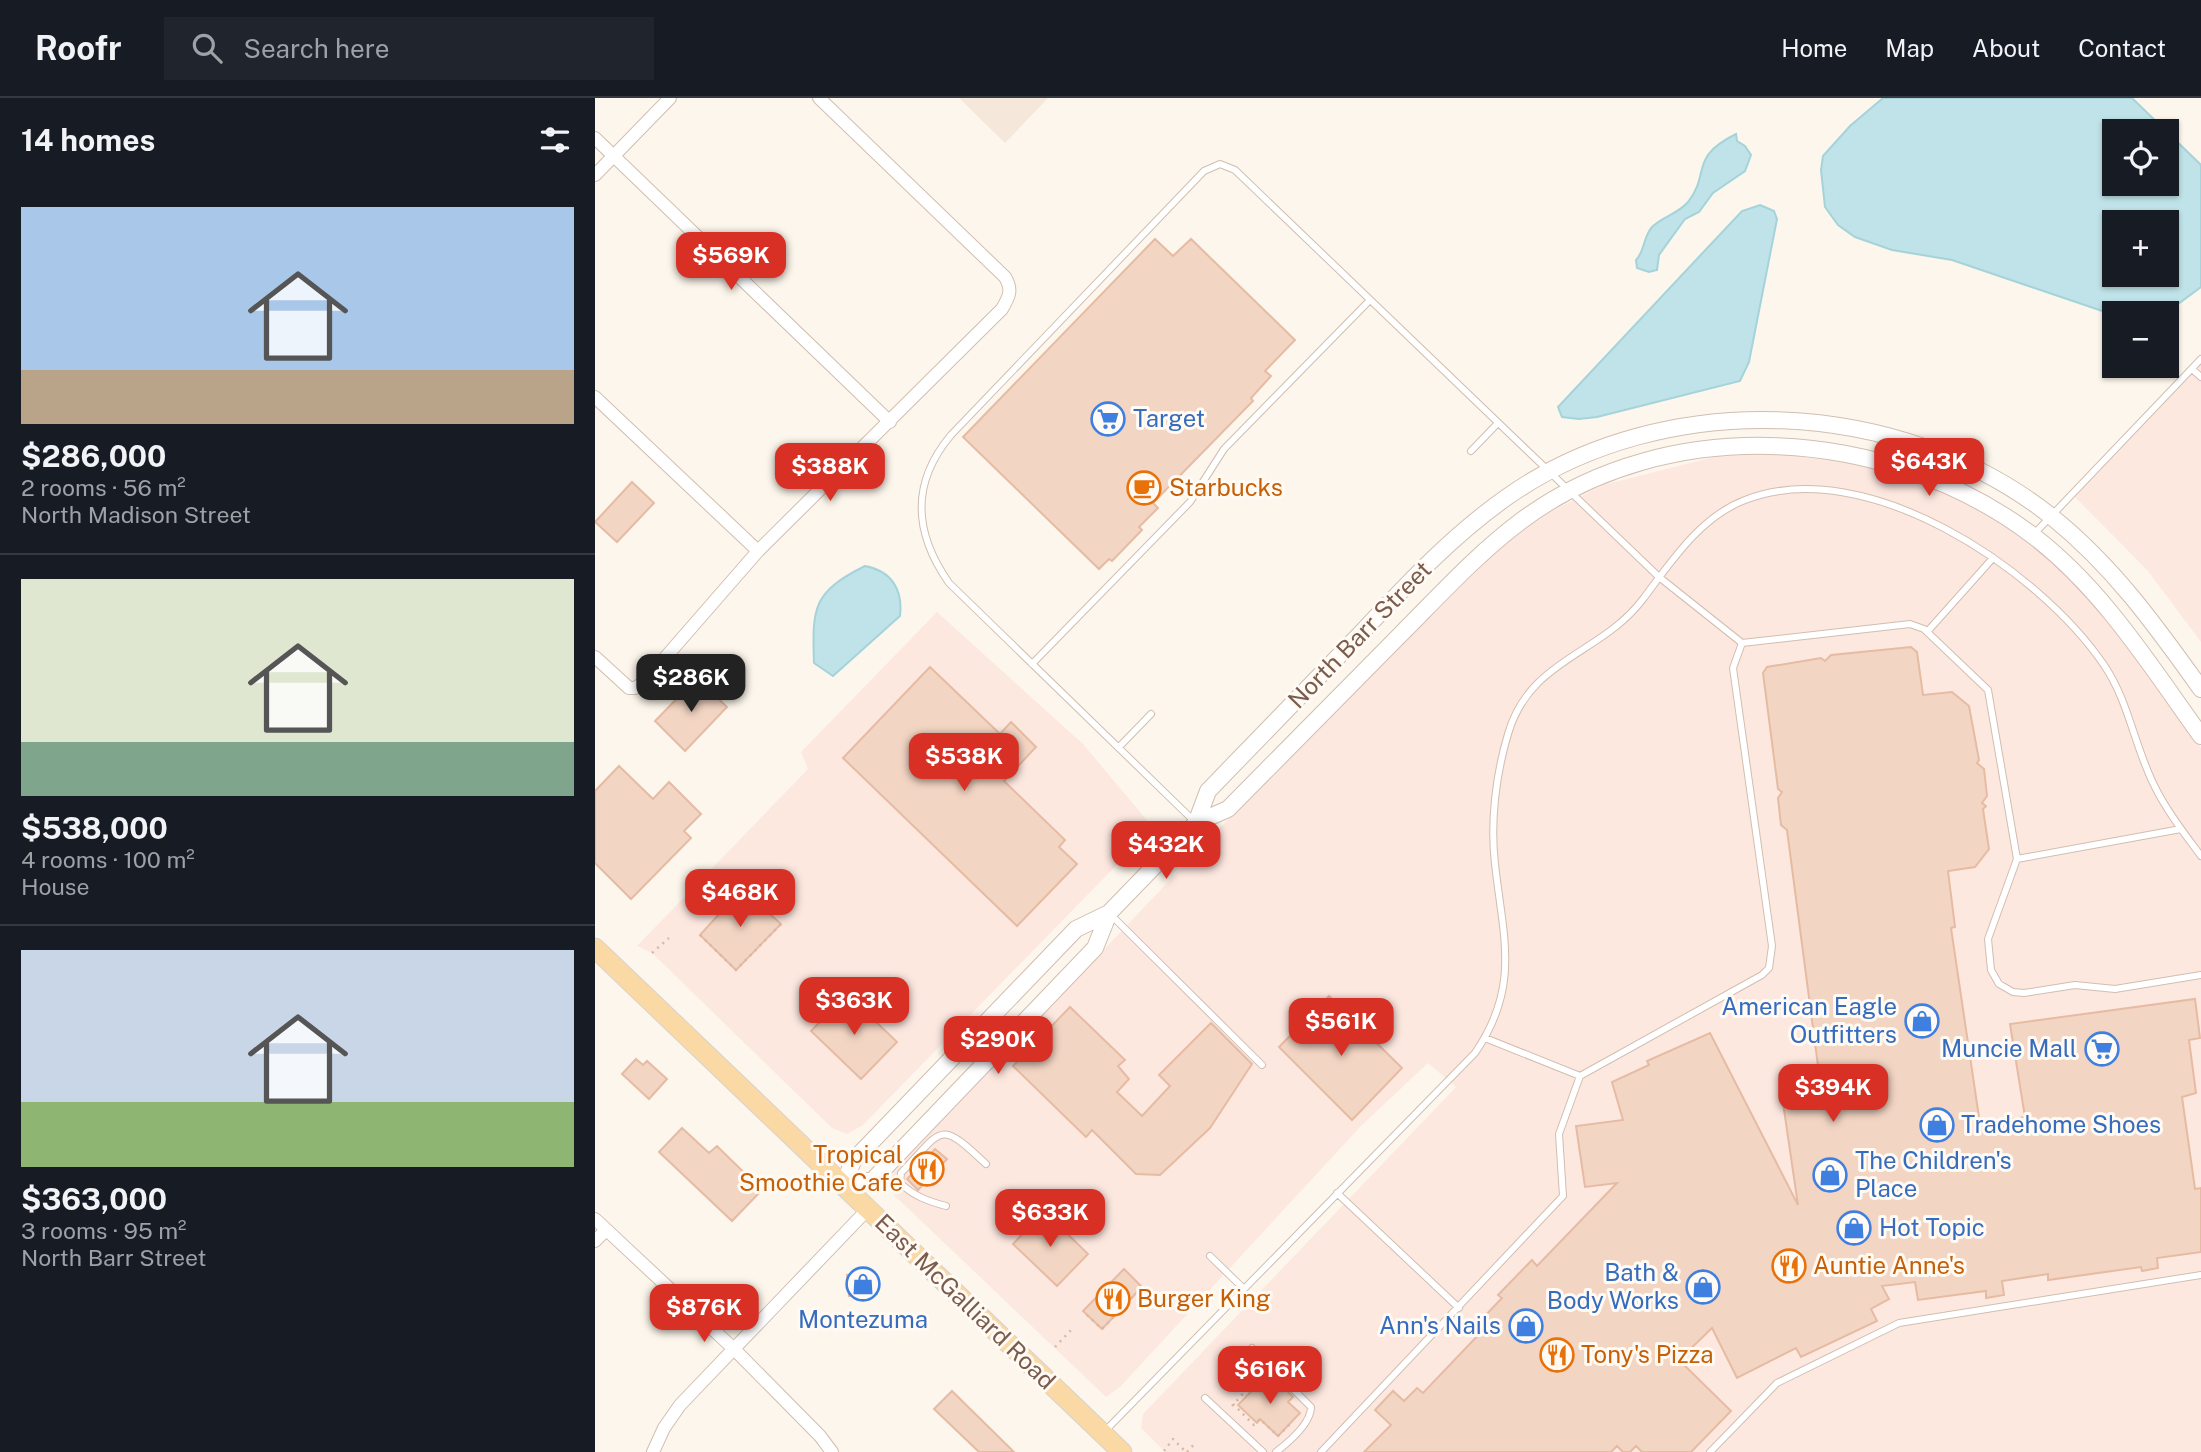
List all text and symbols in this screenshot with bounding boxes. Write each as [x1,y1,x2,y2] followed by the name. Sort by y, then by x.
[164,17,654,80] search box
[35,29,122,67] text: Roofr
[188,29,226,67] icon: search
[244,33,390,64] text: Search here
[1781,34,1847,62] text: Home
[1885,34,1934,62] text: Map
[1972,34,2040,62] text: About
[2078,34,2166,62] text: Contact
[2102,119,2179,378] map controls
[2102,119,2179,196] button: locate
[536,121,574,159] icon: filters
[21,122,155,158] text: 14 homes
[2102,210,2179,287] button: +
[682,232,780,292] pin: $569K
[692,241,770,268] text: $569K
[235,253,361,379] icon: home
[2102,301,2179,378] button: −
[1089,400,1127,438] supermarket icon: Target
[1133,404,1205,432] place label: Target
[21,438,166,474] text: $286,000
[1880,438,1978,498] pin: $643K
[781,444,879,503] pin: $388K
[1890,447,1968,474] text: $643K
[791,452,869,479] text: $388K
[1125,469,1163,507] cafe icon: Starbucks
[1169,473,1283,501] place label: Starbucks
[21,474,186,501] text: 2 rooms · 56 m²
[21,501,251,528] text: North Madison Street
[1282,555,1437,714] street label: North Barr Street
[235,625,361,751] icon: home
[642,654,740,714] pin: $286K
[652,663,730,690] text: $286K
[915,734,1013,793] pin: $538K
[925,742,1003,769] text: $538K
[21,810,168,846] text: $538,000
[1117,822,1215,881] pin: $432K
[1127,830,1205,857] text: $432K
[21,846,195,873] text: 4 rooms · 100 m²
[691,870,789,929] pin: $468K
[21,873,89,900] text: House
[701,878,779,905] text: $468K
[805,978,903,1037] pin: $363K
[815,986,893,1013] text: $363K
[1721,992,1897,1048] place label: American Eagle Outfitters
[235,996,361,1122] icon: home
[1292,998,1390,1058] pin: $561K
[1903,1002,1941,1040] shop icon: American Eagle Outfitters
[1305,1007,1377,1034] text: $561K
[949,1016,1047,1076] pin: $290K
[960,1025,1036,1052] text: $290K
[2083,1030,2121,1068] supermarket icon: Muncie Mall
[1941,1034,2077,1062] place label: Muncie Mall
[1784,1065,1882,1124] pin: $394K
[1794,1073,1872,1100] text: $394K
[1918,1106,1956,1144] shop icon: Tradehome Shoes
[1961,1110,2161,1138] place label: Tradehome Shoes
[739,1140,903,1196] place label: Tropical Smoothie Cafe
[1855,1146,2012,1202] place label: The Children's Place
[908,1150,946,1188] restaurant icon: Tropical Smoothie Cafe
[1811,1156,1849,1194] shop icon: The Children's Place
[21,1181,167,1217] text: $363,000
[1001,1190,1099,1249] pin: $633K
[1011,1198,1089,1225] text: $633K
[870,1208,1062,1394] street label: East McGalliard Road
[1835,1209,1873,1247] shop icon: Hot Topic
[1879,1213,1985,1241] place label: Hot Topic
[21,1217,187,1244] text: 3 rooms · 95 m²
[21,1244,207,1271] text: North Barr Street
[1770,1247,1808,1285] restaurant icon: Auntie Anne's
[1813,1251,1965,1279] place label: Auntie Anne's
[1547,1258,1679,1314] place label: Bath & Body Works
[844,1265,882,1303] shop icon: Montezuma
[1684,1268,1722,1306] shop icon: Bath & Body Works
[1094,1280,1132,1318] restaurant icon: Burger King
[655,1284,753,1344] pin: $876K
[1137,1284,1271,1312] place label: Burger King
[666,1293,742,1320] text: $876K
[798,1305,928,1333] place label: Montezuma
[1507,1307,1545,1345] shop icon: Ann's Nails
[1379,1311,1501,1339] place label: Ann's Nails
[1538,1336,1576,1374] restaurant icon: Tony's Pizza
[1581,1340,1714,1368] place label: Tony's Pizza
[1221,1346,1319,1406] pin: $616K
[1234,1355,1306,1382] text: $616K

